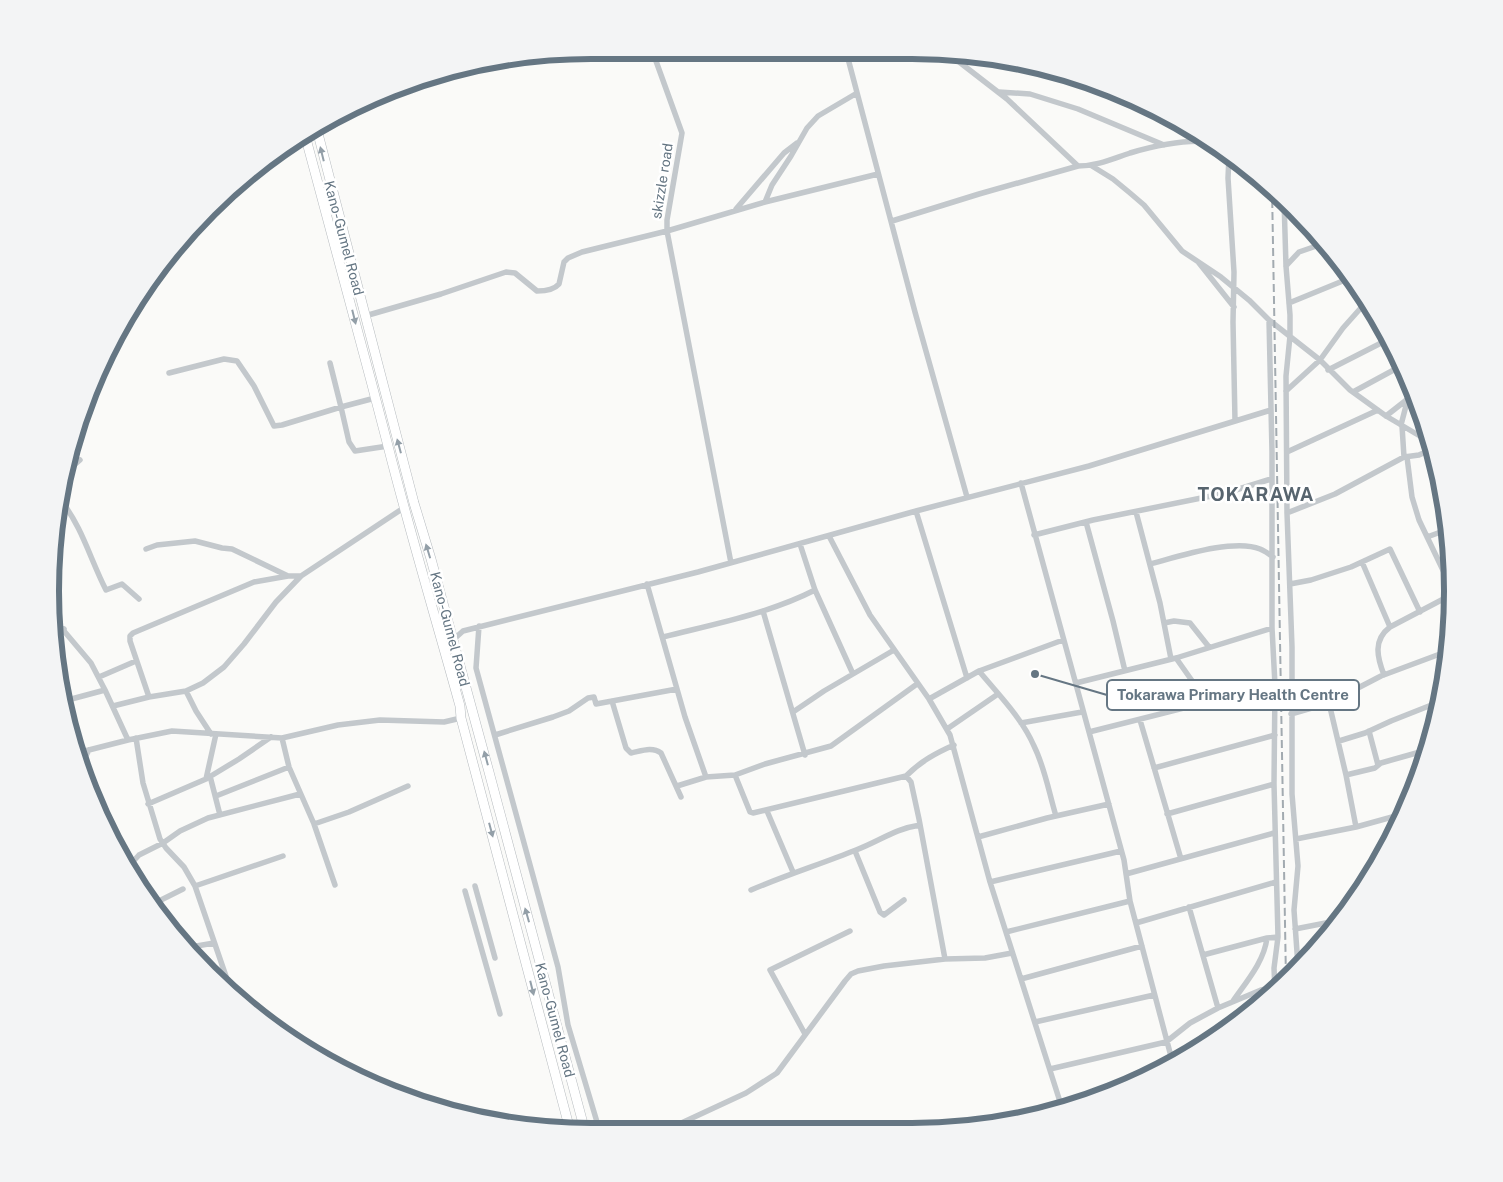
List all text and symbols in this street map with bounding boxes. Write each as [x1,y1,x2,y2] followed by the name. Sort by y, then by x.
[648,142,676,220] street label: skizzle road
[318,146,326,161] one-way arrow
[321,179,367,297] street label: Kano-Gumel Road
[350,309,358,324] one-way arrow
[395,439,403,454] one-way arrow
[1197,483,1315,505] district label: TOKARAWA
[424,543,432,558] one-way arrow
[427,570,473,688] street label: Kano-Gumel Road
[1107,680,1359,710] callout: Tokarawa Primary Health Centre
[1117,686,1349,703] text: Tokarawa Primary Health Centre
[481,751,489,766] one-way arrow
[487,823,495,838] one-way arrow
[523,908,531,923] one-way arrow
[532,961,578,1079] street label: Kano-Gumel Road
[529,980,537,995] one-way arrow

